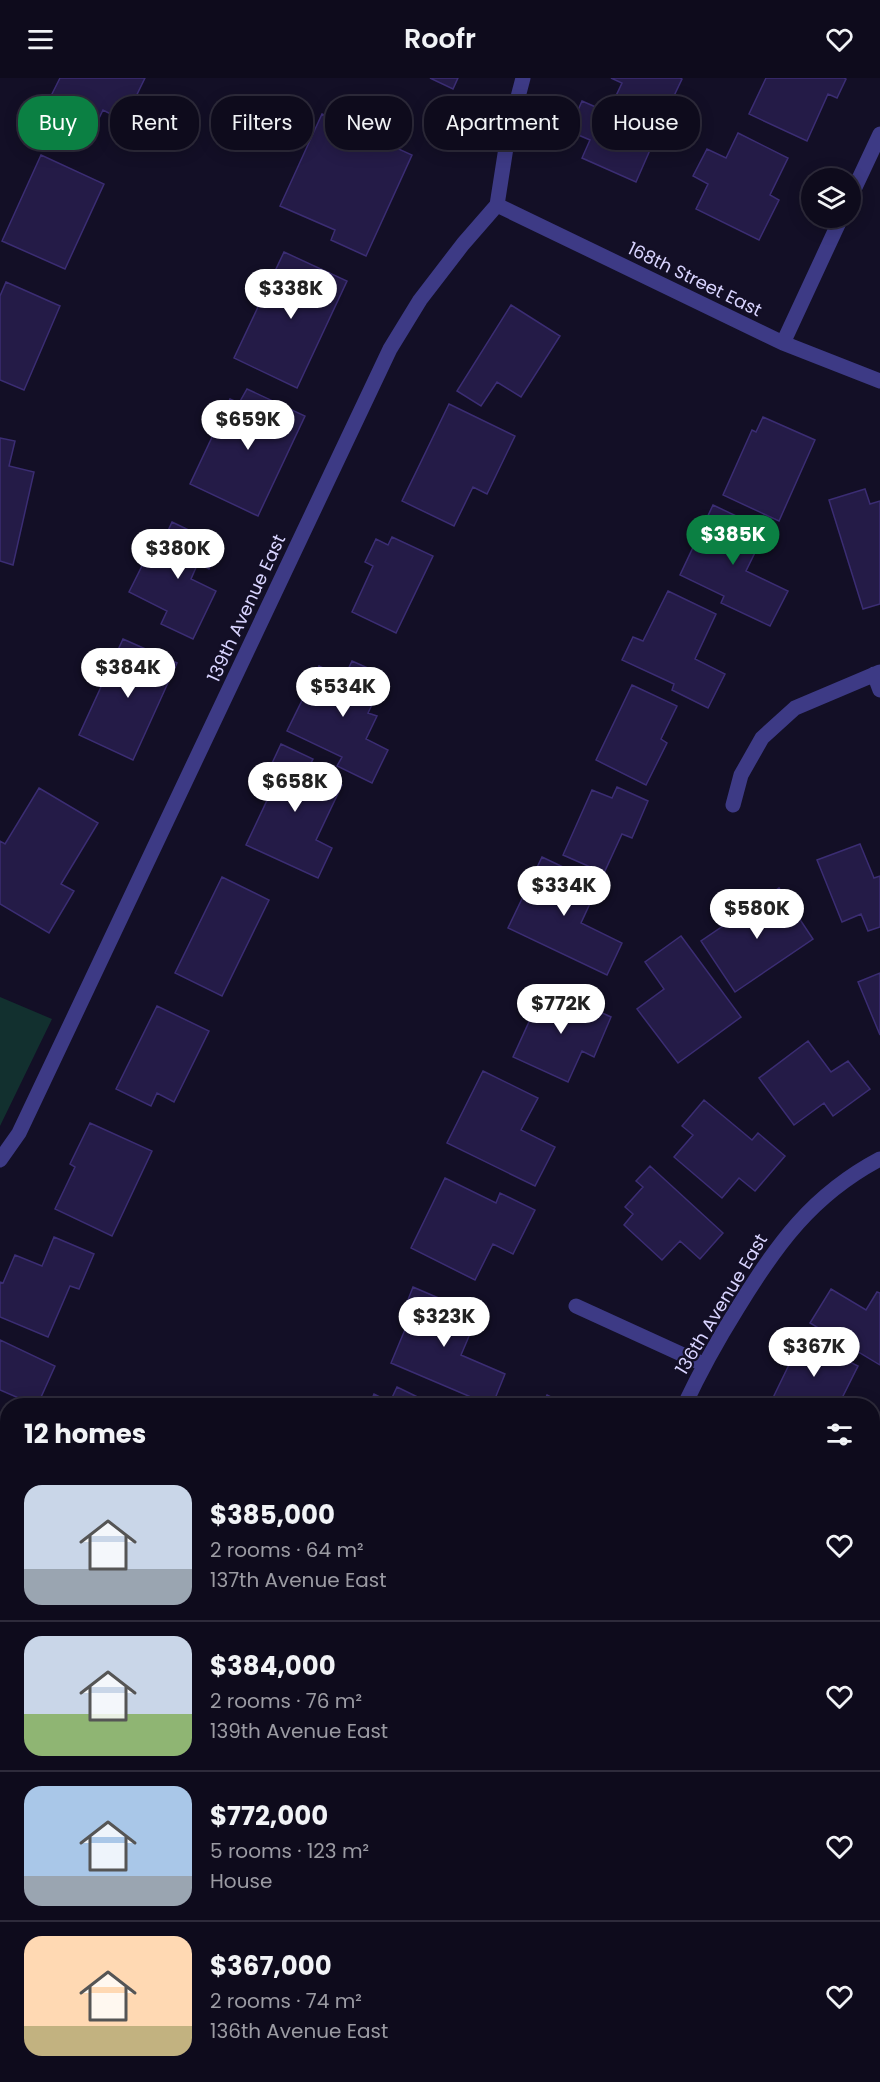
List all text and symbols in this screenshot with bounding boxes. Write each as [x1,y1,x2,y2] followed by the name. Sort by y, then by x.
[404,20,476,57] text: Roofr
[24,23,57,56] icon: menu
[823,23,856,56] icon: heart
[18,96,98,150] chip: Buy
[110,96,199,150] chip: Rent
[211,96,313,150] chip: Filters
[325,96,412,150] chip: New
[424,96,580,150] chip: Apartment
[592,96,700,150] chip: House
[801,168,861,228] map controls
[801,168,861,228] button: layers
[624,236,766,322] street label: 168th Street East
[249,269,333,320] pin: $338K
[259,274,323,302] text: $338K
[206,400,290,451] pin: $659K
[215,405,281,433] text: $659K
[691,515,775,566] pin: $385K
[700,520,766,548] text: $385K
[136,529,220,580] pin: $380K
[201,530,291,686] street label: 139th Avenue East
[145,534,211,562] text: $380K
[86,648,170,699] pin: $384K
[95,653,161,681] text: $384K
[301,667,385,718] pin: $534K
[310,672,376,700] text: $534K
[253,762,337,813] pin: $658K
[262,767,328,795] text: $658K
[522,866,606,917] pin: $334K
[532,871,596,899] text: $334K
[715,889,799,940] pin: $580K
[724,894,790,922] text: $580K
[519,984,603,1035] pin: $772K
[531,989,591,1017] text: $772K
[669,1229,773,1379] street label: 136th Avenue East
[402,1297,486,1348] pin: $323K
[413,1302,475,1330] text: $323K
[772,1327,856,1378] pin: $367K
[783,1332,845,1360] text: $367K
[24,1416,146,1452] text: 12 homes
[823,1418,856,1451] icon: filters
[210,1497,335,1533] text: $385,000
[72,1509,144,1581] icon: home
[823,1529,856,1562] icon: heart
[210,1536,364,1564] text: 2 rooms · 64 m²
[210,1566,386,1594] text: 137th Avenue East
[210,1648,336,1684] text: $384,000
[72,1660,144,1732] icon: home
[823,1680,856,1713] icon: heart
[210,1687,362,1715] text: 2 rooms · 76 m²
[210,1717,388,1745] text: 139th Avenue East
[210,1798,328,1834] text: $772,000
[72,1810,144,1882] icon: home
[823,1830,856,1863] icon: heart
[210,1837,369,1865] text: 5 rooms · 123 m²
[210,1867,272,1895] text: House
[210,1948,332,1984] text: $367,000
[72,1960,144,2032] icon: home
[823,1980,856,2013] icon: heart
[210,1987,362,2015] text: 2 rooms · 74 m²
[210,2017,388,2045] text: 136th Avenue East

